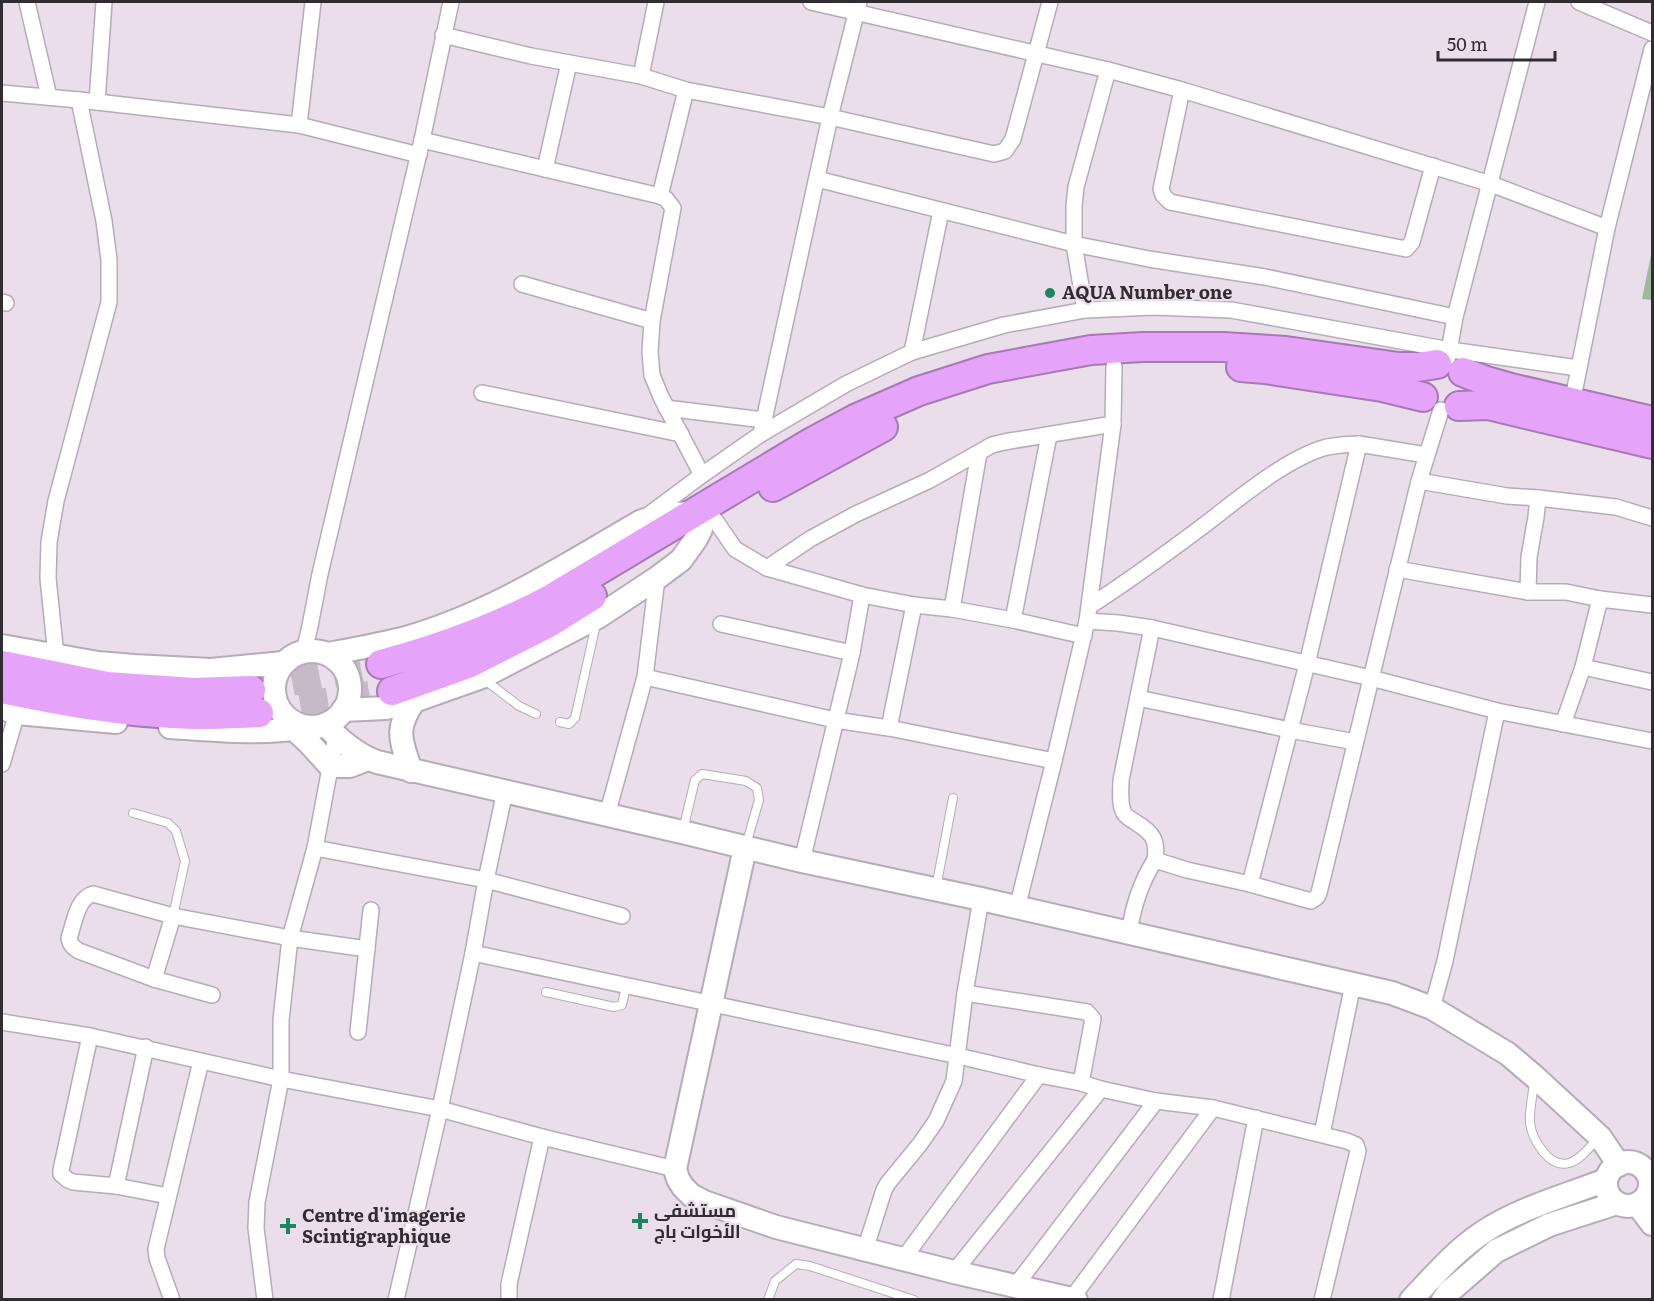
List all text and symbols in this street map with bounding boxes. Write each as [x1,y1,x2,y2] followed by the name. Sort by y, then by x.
[1438,24,1555,62] scale bar
[1447,30,1488,57] text: 50 m
[1062,278,1232,305] place label: AQUA Number one
[1043,286,1057,300] marker: AQUA Number one
[654,1196,741,1244] place label: مستشفى الأخوات باج
[302,1201,466,1249] place label: Centre d'imagerie Scintigraphique
[631,1212,649,1230] marker: مستشفى الأخوات باج
[279,1217,297,1235] marker: Centre d'imagerie Scintigraphique

